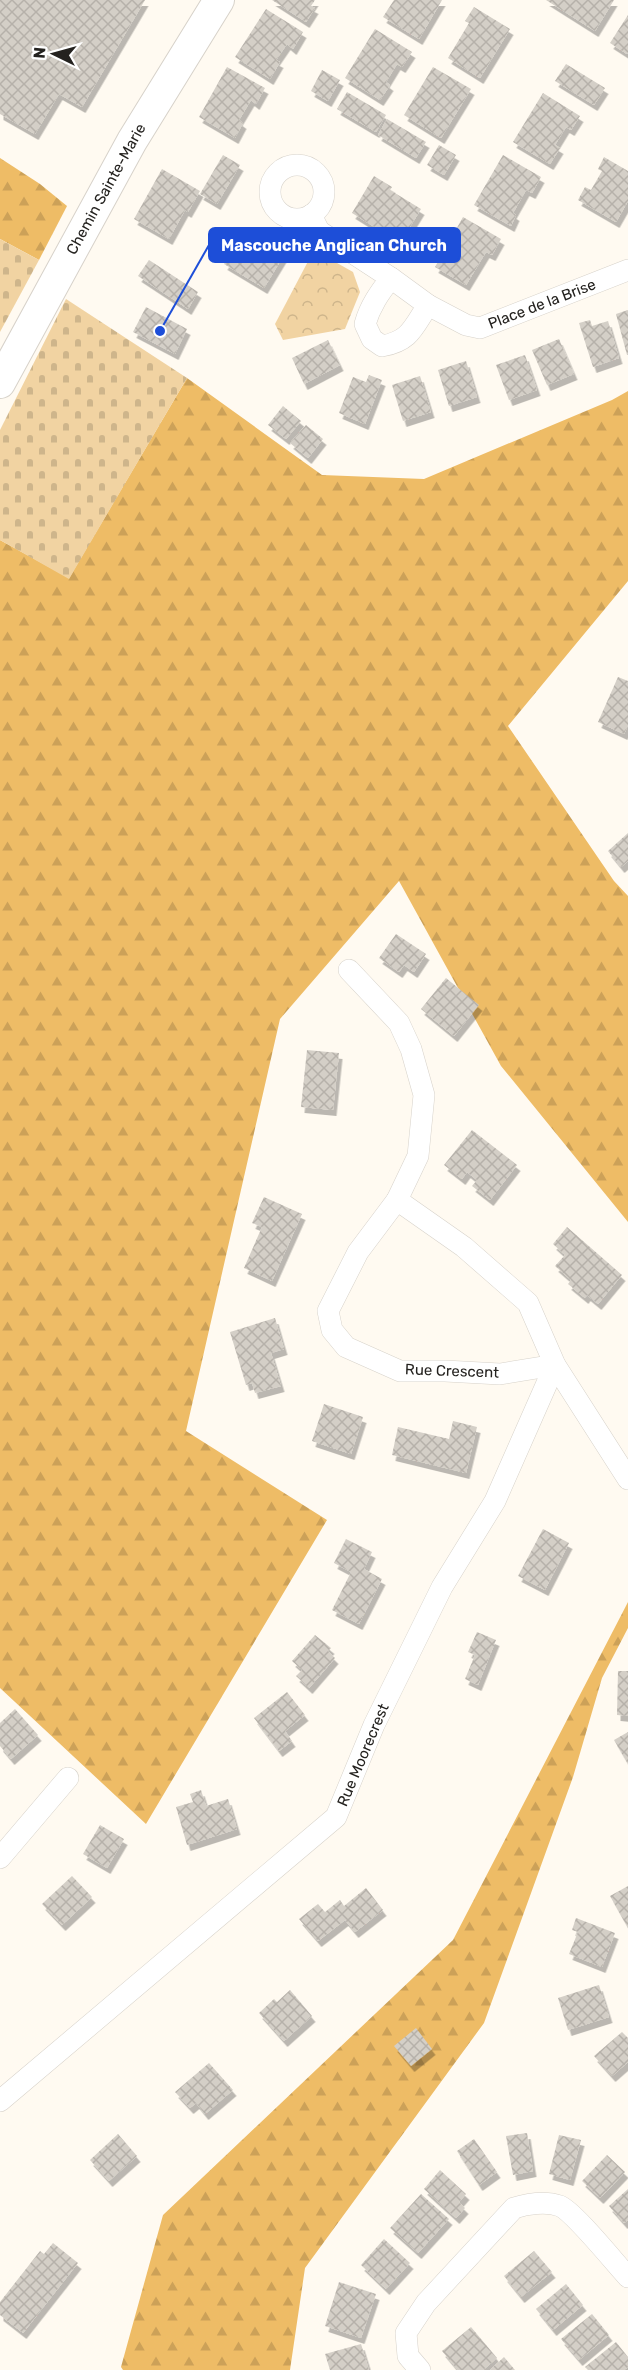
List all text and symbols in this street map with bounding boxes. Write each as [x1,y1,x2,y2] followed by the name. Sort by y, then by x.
[24,24,84,84] north arrow
[30,46,50,59] text: N
[63,120,149,258] street label: Chemin Sainte-Marie
[209,228,460,262] callout: Mascouche Anglican Church
[221,236,447,255] text: Mascouche Anglican Church
[486,275,598,333] street label: Place de la Brise
[405,1360,499,1382] street label: Rue Crescent
[333,1701,393,1809] street label: Rue Moorecrest

